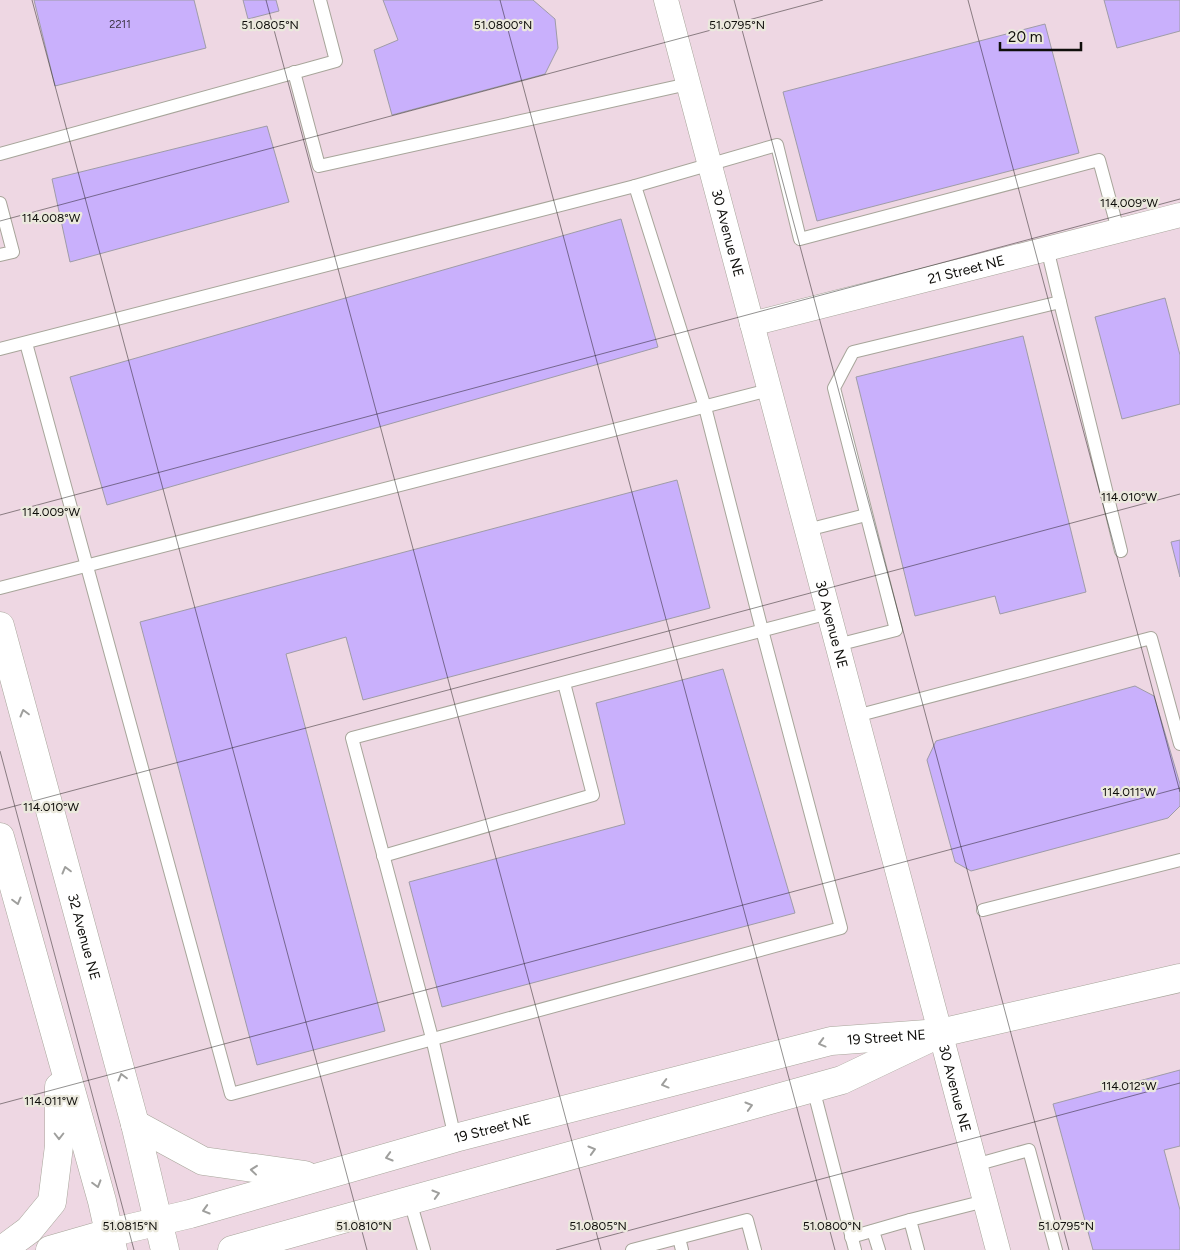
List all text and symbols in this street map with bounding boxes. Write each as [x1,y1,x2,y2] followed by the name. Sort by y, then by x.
[109,18,131,31] house number: 2211
[241,18,299,32] text: 51.0805°N
[474,18,532,32] text: 51.0800°N
[709,18,765,32] text: 51.0795°N
[1000,20,1081,52] scale bar
[1008,28,1042,46] text: 20 m
[708,187,748,279] street label: 30 Avenue NE
[1100,196,1158,210] text: 114.009°W
[22,211,81,225] text: 114.008°W
[926,251,1007,287] street label: 21 Street NE
[1101,490,1158,504] text: 114.010°W
[22,505,80,519] text: 114.009°W
[812,579,852,670] street label: 30 Avenue NE
[19,709,29,717] one-way arrow
[1102,785,1156,799] text: 114.011°W
[23,800,80,814] text: 114.010°W
[61,865,72,874] one-way arrow
[64,892,104,982] street label: 32 Avenue NE
[12,896,22,904] one-way arrow
[846,1026,926,1048] street label: 19 Street NE
[818,1037,826,1048] one-way arrow
[935,1043,975,1134] street label: 30 Avenue NE
[117,1073,128,1082] one-way arrow
[660,1078,669,1089] one-way arrow
[1101,1079,1157,1093] text: 114.012°W
[24,1094,78,1108] text: 114.011°W
[744,1102,752,1112] one-way arrow
[452,1110,533,1146] street label: 19 Street NE
[54,1133,64,1141] one-way arrow
[588,1145,597,1156] one-way arrow
[385,1151,394,1162] one-way arrow
[250,1165,258,1176] one-way arrow
[91,1179,101,1187] one-way arrow
[431,1189,439,1199] one-way arrow
[202,1204,210,1214] one-way arrow
[103,1219,158,1233] text: 51.0815°N
[336,1219,392,1233] text: 51.0810°N
[569,1219,627,1233] text: 51.0805°N
[803,1219,861,1233] text: 51.0800°N
[1038,1219,1094,1233] text: 51.0795°N

